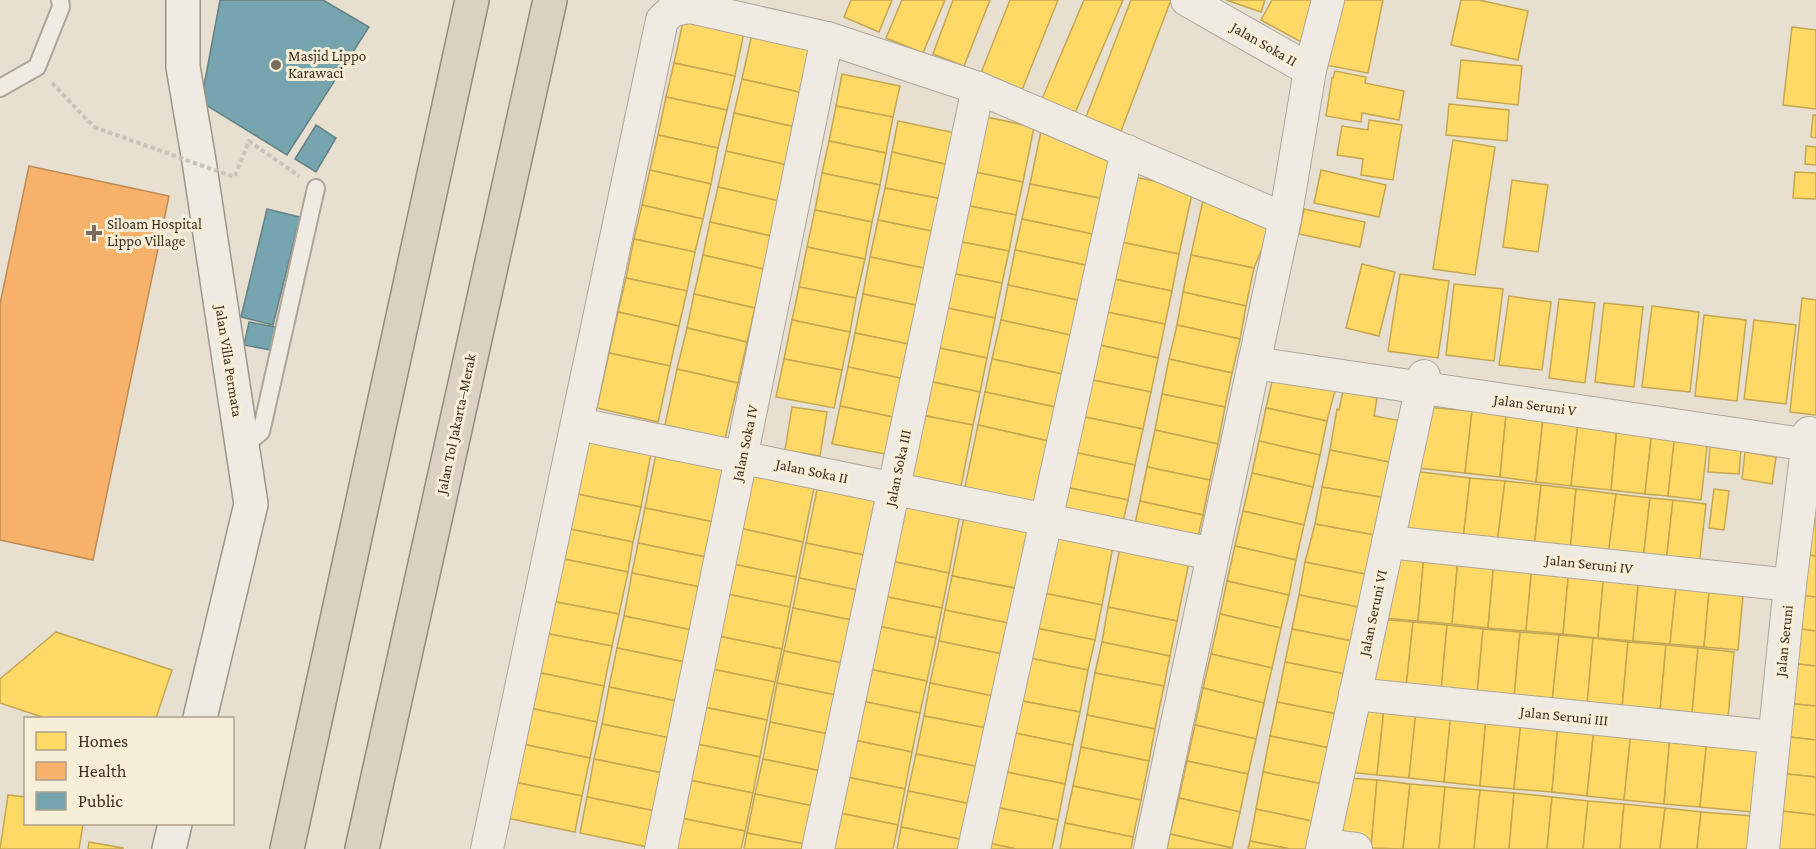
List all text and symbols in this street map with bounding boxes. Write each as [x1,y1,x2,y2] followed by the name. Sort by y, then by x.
[1226,18,1300,70] street label: Jalan Soka II
[288,48,366,81] place label: Masjid Lippo Karawaci
[269,58,283,72] marker: Masjid Lippo Karawaci
[107,216,202,250] place label: Siloam Hospital Lippo Village
[85,224,103,242] marker: Siloam Hospital Lippo Village
[211,302,246,418] street label: Jalan Villa Permata
[433,352,480,498] street label: Jalan Tol Jakarta–Merak
[1490,391,1578,420] street label: Jalan Seruni V
[729,403,762,485] street label: Jalan Soka IV
[882,428,915,510] street label: Jalan Soka III
[772,455,850,487] street label: Jalan Soka II
[1542,551,1634,578] street label: Jalan Seruni IV
[1356,568,1391,660] street label: Jalan Seruni VI
[1772,604,1797,680] street label: Jalan Seruni
[1517,703,1609,730] street label: Jalan Seruni III
[24,717,234,825] legend
[78,731,128,751] text: Homes
[78,761,127,781] text: Health
[78,791,123,811] text: Public

